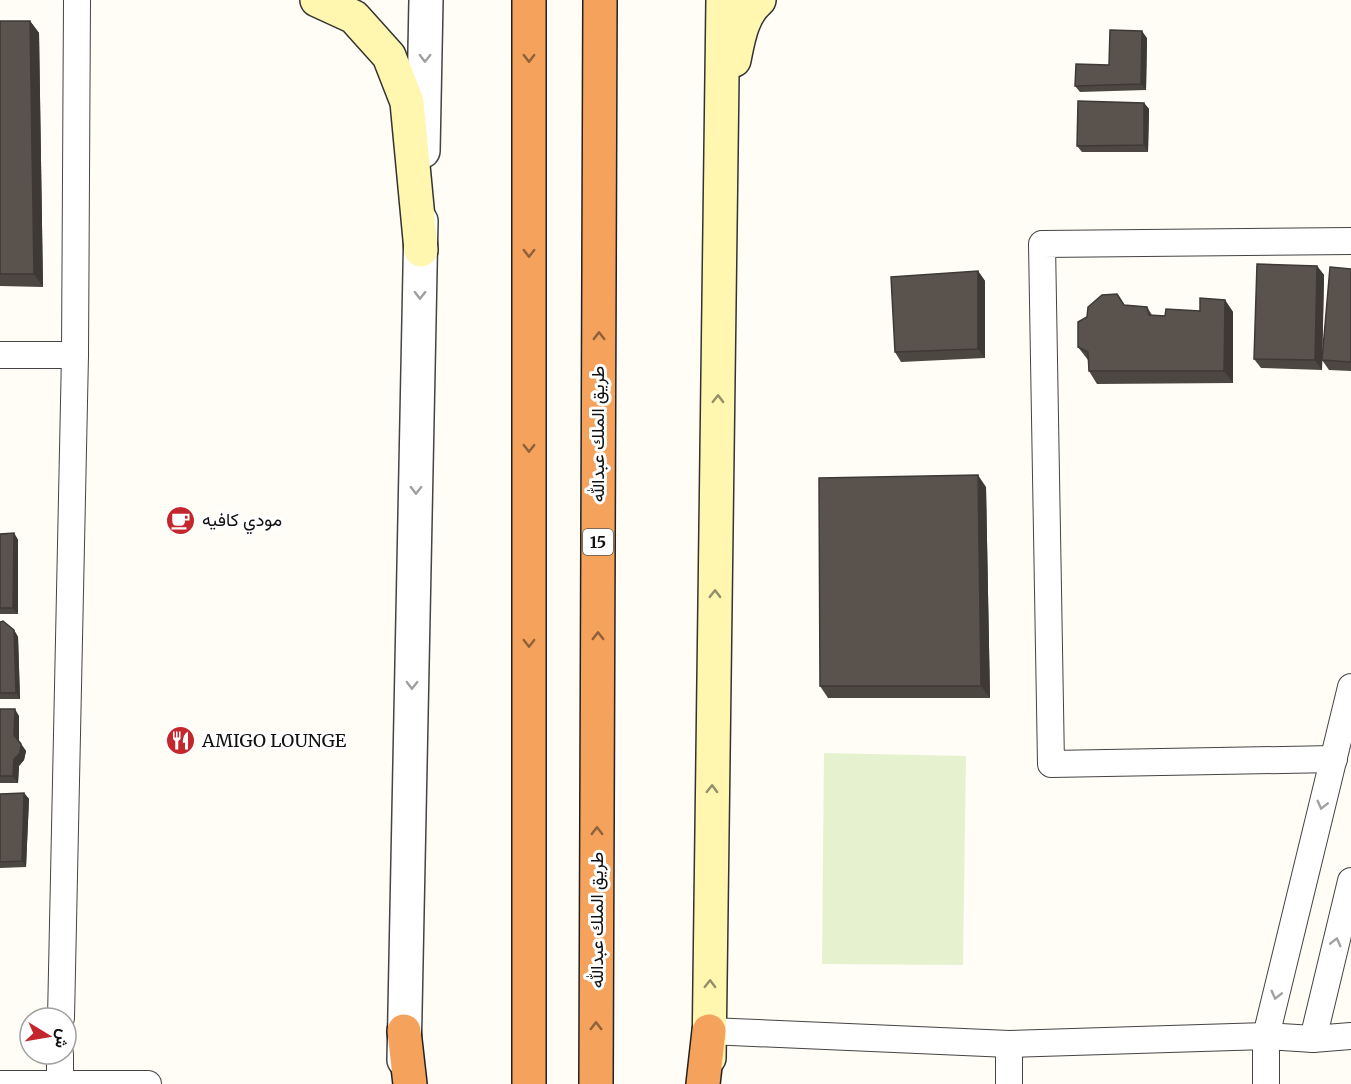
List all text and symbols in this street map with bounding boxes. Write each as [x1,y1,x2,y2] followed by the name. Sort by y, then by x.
[419,54,431,63] one-way arrow
[523,54,535,63] one-way arrow
[523,249,535,258] one-way arrow
[414,291,426,300] one-way arrow
[592,331,605,340] one-way arrow
[586,366,609,502] street label: طريق الملك عبدالله
[712,394,724,403] one-way arrow
[523,444,535,453] one-way arrow
[409,486,422,495] one-way arrow
[165,504,197,536] cafe icon: مودي كافيه
[202,508,282,535] place label: مودي كافيه
[583,529,613,555] road number: 15
[709,589,721,598] one-way arrow
[592,631,604,640] one-way arrow
[523,639,535,648] one-way arrow
[405,681,418,690] one-way arrow
[165,725,197,757] restaurant icon: AMIGO LOUNGE
[201,729,347,752] place label: AMIGO LOUNGE
[706,784,718,793] one-way arrow
[1317,800,1330,810] one-way arrow
[591,826,603,835] one-way arrow
[585,852,608,988] street label: طريق الملك عبدالله
[1329,937,1342,947] one-way arrow
[703,979,716,988] one-way arrow
[1271,989,1284,999] one-way arrow
[18,1006,78,1066] north arrow
[590,1021,602,1030] one-way arrow
[51,1028,74,1050] text: ش

